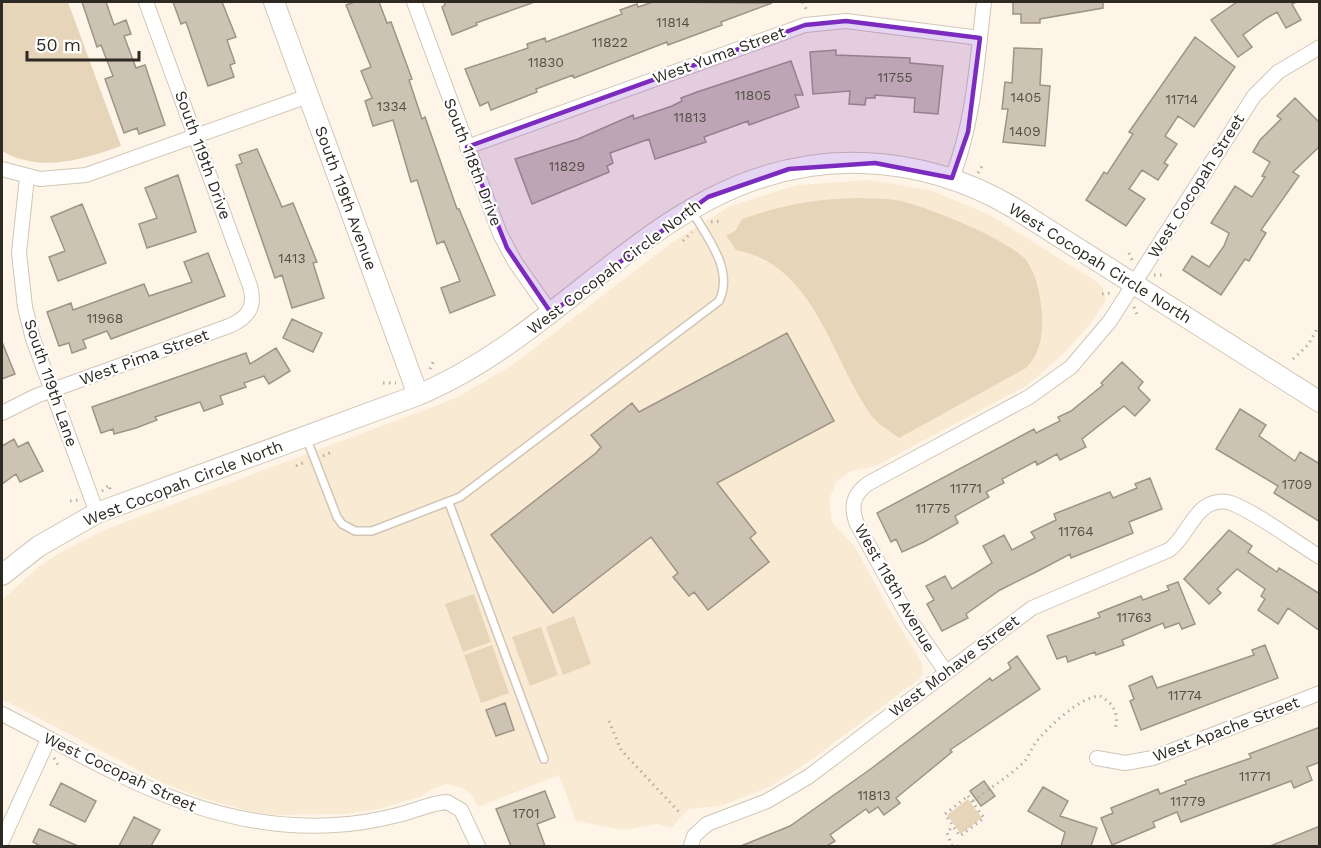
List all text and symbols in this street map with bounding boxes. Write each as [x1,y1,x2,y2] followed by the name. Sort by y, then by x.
[656,14,690,30] house number: 11814
[650,22,788,88] street label: West Yuma Street
[27,24,140,62] scale bar
[36,34,81,55] text: 50 m
[592,34,628,50] house number: 11822
[528,54,564,70] house number: 11830
[877,69,913,85] house number: 11755
[735,87,771,103] house number: 11805
[171,88,235,222] street label: South 119th Drive
[1011,89,1041,105] house number: 1405
[1166,91,1198,107] house number: 11714
[440,95,506,229] street label: South 118th Drive
[377,98,407,114] house number: 1334
[673,109,707,125] house number: 11813
[1144,110,1248,262] street label: West Cocopah Street
[311,123,381,273] street label: South 119th Avenue
[1009,123,1041,139] house number: 1409
[549,158,585,174] house number: 11829
[524,196,704,338] street label: West Cocopah Circle North
[1005,199,1195,327] street label: West Cocopah Circle North
[278,250,306,266] house number: 1413
[87,310,123,326] house number: 11968
[20,317,82,449] street label: South 119th Lane
[77,325,212,389] street label: West Pima Street
[81,436,285,530] street label: West Cocopah Circle North
[1282,476,1312,492] house number: 1709
[950,480,982,496] house number: 11771
[916,500,950,516] house number: 11775
[851,521,939,655] street label: West 118th Avenue
[1058,523,1094,539] house number: 11764
[1116,609,1152,625] house number: 11763
[885,611,1023,721] street label: West Mohave Street
[1168,687,1202,703] house number: 11774
[1150,692,1302,766] street label: West Apache Street
[41,728,200,816] street label: West Cocopah Street
[1239,768,1271,784] house number: 11771
[857,787,891,803] house number: 11813
[1170,793,1206,809] house number: 11779
[512,805,540,821] house number: 1701

